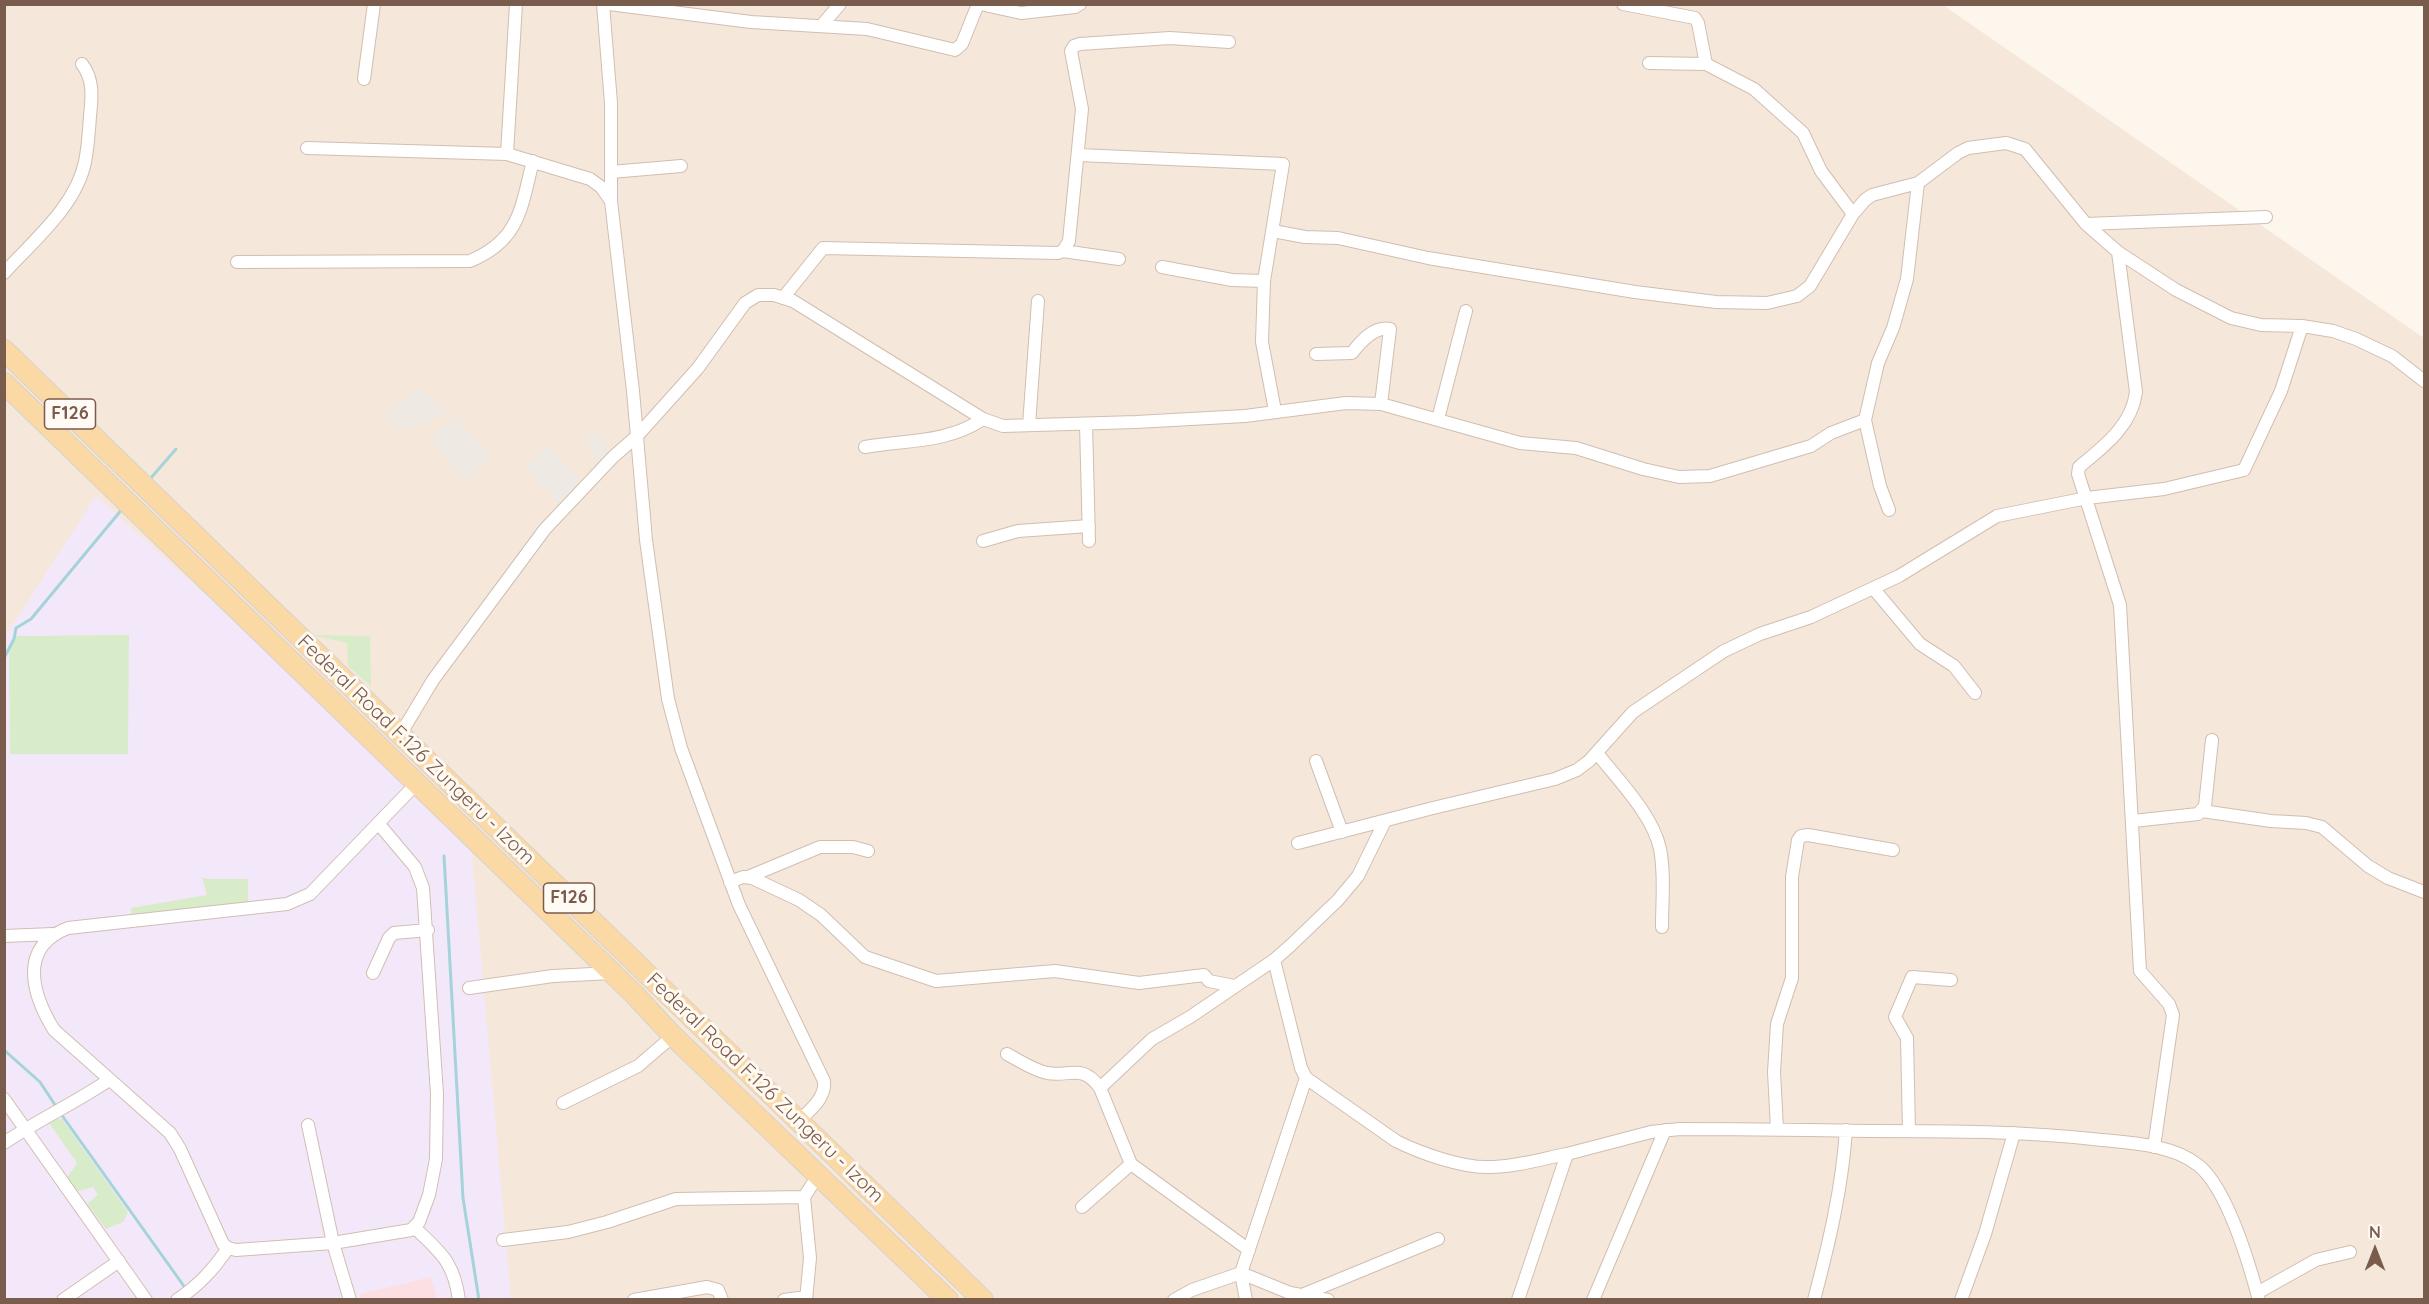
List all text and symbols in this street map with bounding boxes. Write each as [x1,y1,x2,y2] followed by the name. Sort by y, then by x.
[44,399,96,429] road number: F126
[292,630,540,870] street label: Federal Road F.126 Zungeru - Izom
[544,883,594,913] road number: F126
[641,968,889,1208] street label: Federal Road F.126 Zungeru - Izom
[2345,1220,2405,1280] north arrow
[2369,1222,2381,1242] text: N

